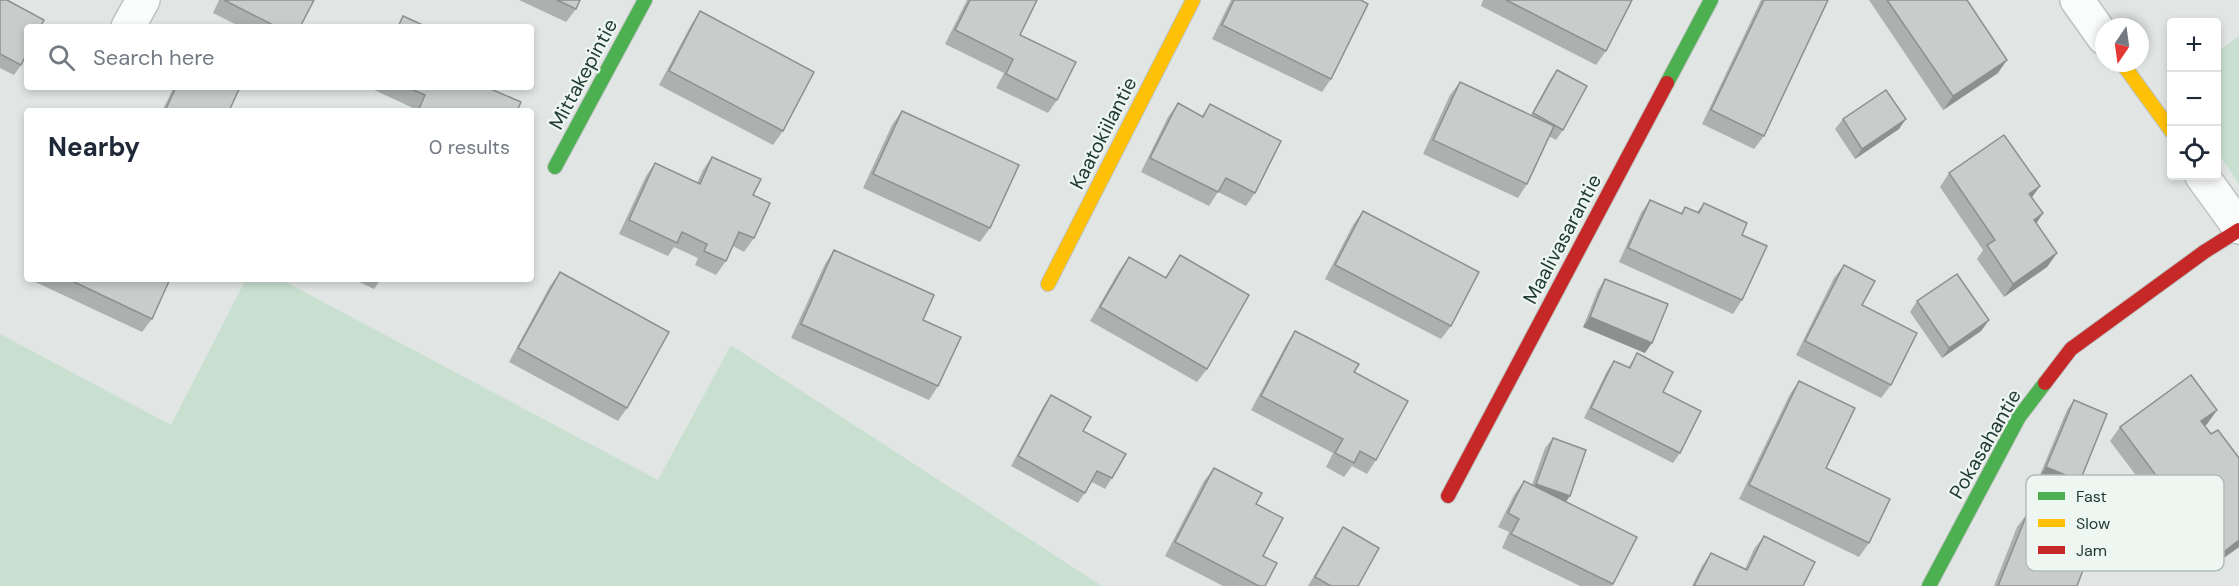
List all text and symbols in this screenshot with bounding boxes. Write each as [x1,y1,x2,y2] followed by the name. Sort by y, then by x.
[543,14,623,134] street label: Mittakepintie
[2095,18,2149,72] north arrow
[2167,18,2221,180] map controls
[2167,18,2221,72] button: +
[24,24,534,90] search box
[45,41,78,74] icon: search
[93,43,214,72] text: Search here
[1064,72,1142,194] street label: Kaatokiilantie
[2167,72,2221,126] button: −
[2167,126,2221,180] button: locate
[48,130,140,164] text: Nearby
[429,134,510,160] text: 0 results
[1517,170,1607,308] street label: Maalivasarantie
[1943,384,2027,504] street label: Pokasahantie
[2026,475,2224,571] legend
[2076,486,2107,507] text: Fast
[2076,513,2110,534] text: Slow
[2076,540,2107,561] text: Jam

